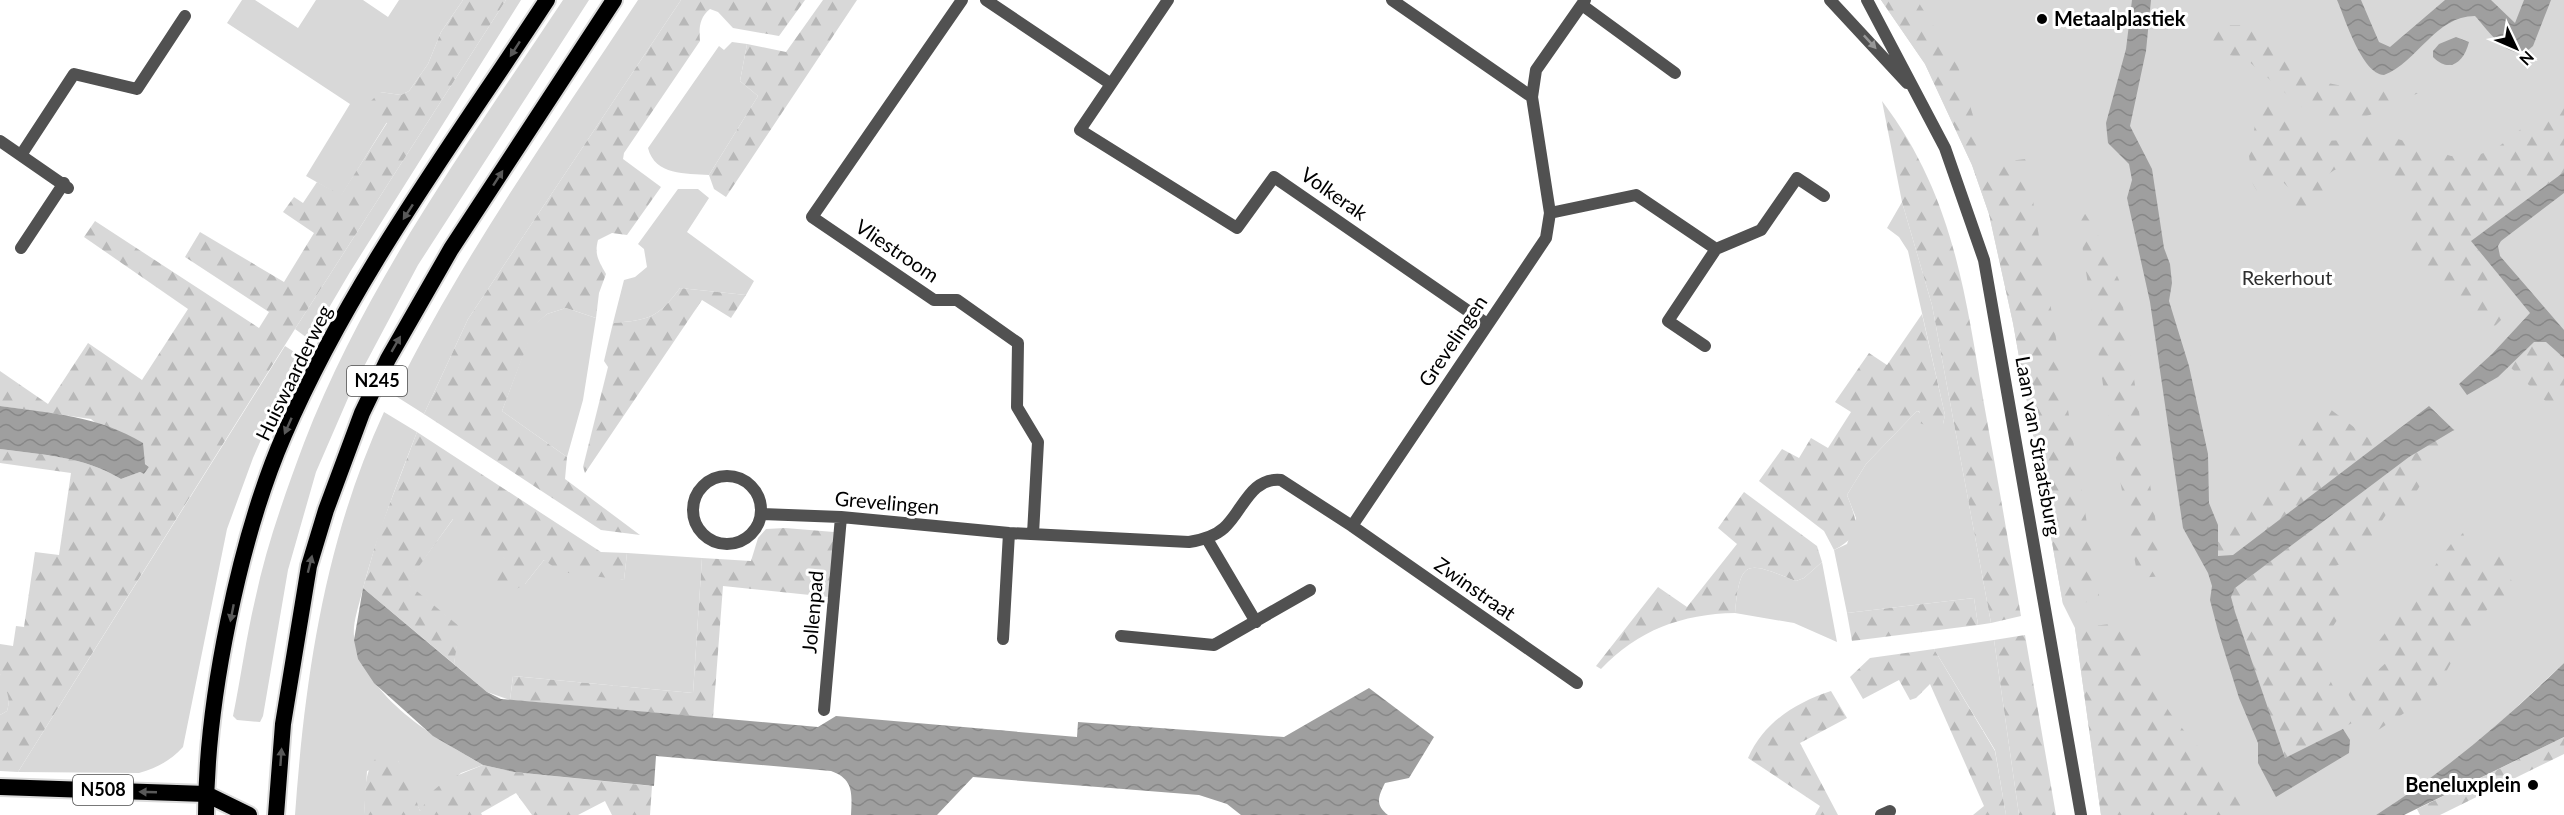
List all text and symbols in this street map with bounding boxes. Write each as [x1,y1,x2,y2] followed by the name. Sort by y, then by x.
[2054,6,2186,30] place label: Metaalplastiek
[2035,12,2049,26] marker: Metaalplastiek
[2486,18,2546,78] north arrow
[1863,35,1877,50] one-way arrow
[510,41,521,57] one-way arrow
[2516,48,2538,70] text: N
[1297,162,1373,225] street label: Volkerak
[492,169,503,186] one-way arrow
[403,204,414,220] one-way arrow
[851,214,944,287] street label: Vliestroom
[2242,265,2332,289] park label: Rekerhout
[1413,290,1491,391] street label: Grevelingen
[250,301,336,444] street label: Huiswaarderweg
[391,335,401,352] one-way arrow
[2011,354,2067,538] street label: Laan van Straatsburg
[347,366,407,396] road number: N245
[283,418,293,436] one-way arrow
[834,485,940,519] street label: Grevelingen
[1431,552,1521,625] street label: Zwinstraat
[306,555,316,573] one-way arrow
[796,570,828,654] street label: Jollenpad
[227,604,236,623] one-way arrow
[276,747,285,766] one-way arrow
[2405,772,2521,796] place label: Beneluxplein
[73,775,133,805] road number: N508
[2526,778,2540,792] marker: Beneluxplein
[138,787,157,796] one-way arrow

